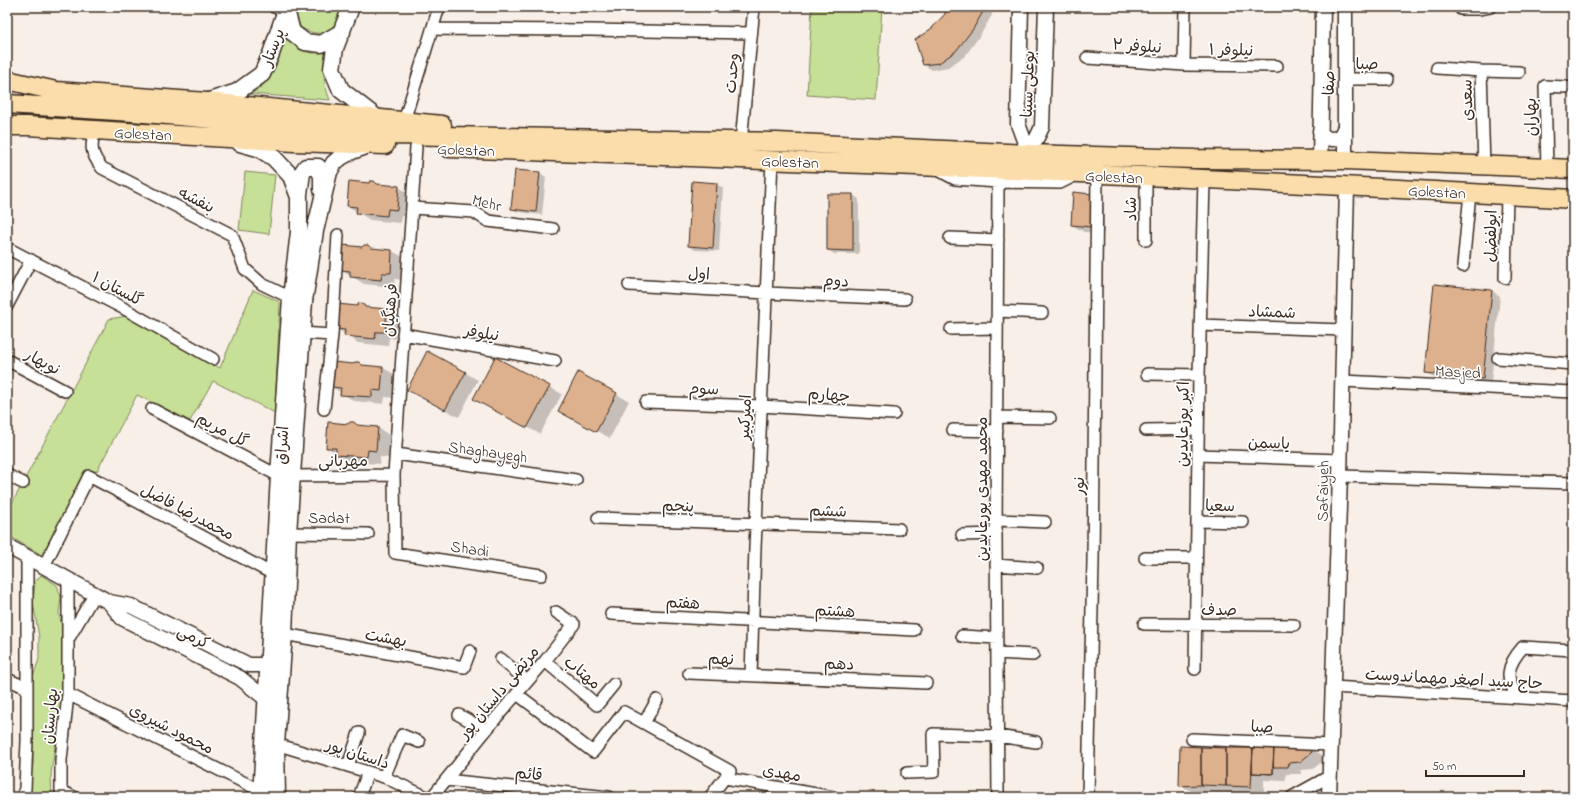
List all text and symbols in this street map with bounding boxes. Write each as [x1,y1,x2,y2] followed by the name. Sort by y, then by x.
[255,25,292,72] street label: پرستار
[1111,33,1162,61] street label: نیلوفر ۲
[1208,39,1253,63] street label: نیلوفر ۱
[1016,50,1042,118] street label: بوعلی سینا
[719,52,747,94] street label: وحدت
[1356,53,1378,77] street label: صبا
[1318,70,1342,96] street label: صفا
[1456,79,1480,121] street label: سعدی
[1520,97,1544,136] street label: بهاران
[113,122,172,148] street label: Golestan
[437,138,495,164] street label: Golestan
[761,150,819,176] street label: Golestan
[1084,165,1143,191] street label: Golestan
[1407,180,1466,206] street label: Golestan
[174,181,219,220] street label: بنفشه
[469,189,504,219] street label: Mehr
[1120,197,1144,221] street label: شاد
[1480,210,1504,263] street label: ابولفضل
[687,262,711,288] street label: اول
[87,266,147,313] street label: گلستان ۱
[823,270,849,294] street label: دوم
[377,283,405,338] street label: فرهنگیان
[1248,300,1296,326] street label: شمشاد
[461,319,501,349] street label: نیلوفر
[19,343,64,382] street label: نوبهار
[1434,360,1481,386] street label: Masjed
[688,377,720,403] street label: سوم
[1171,381,1197,467] street label: اکبر پورعابدین
[807,383,851,409] street label: چهارم
[733,394,759,442] street label: امیرکبیر
[192,407,253,455] street label: گل مریم
[971,417,995,561] street label: محمد مهدی پورعابدین
[270,425,296,465] street label: اشراق
[1247,431,1290,457] street label: یاسمن
[447,436,529,470] street label: Shaghayegh
[318,450,368,474] street label: مهربانی
[1311,460,1337,522] street label: Safaiyeh
[1068,477,1092,497] street label: نور
[136,478,238,548] street label: محمدرضا فاضل
[661,494,694,520] street label: پنجم
[1205,495,1235,519] street label: سعیا
[809,499,847,525] street label: ششم
[308,507,351,531] street label: Sadat
[449,535,491,565] street label: Shadi
[665,591,701,617] street label: هفتم
[814,599,856,625] street label: هشتم
[1201,599,1237,623] street label: صدف
[173,619,214,656] street label: کرمی
[363,623,409,654] street label: بهشت
[452,641,546,747] street label: مرتضی داستان پور
[707,648,734,672] street label: نهم
[558,651,605,696] street label: مهتاب
[823,652,854,678] street label: دهم
[1364,663,1543,697] street label: حاج سید اصغر مهماندوست
[37,687,65,745] street label: بهارستان
[125,698,218,761] street label: محمود شیروی
[1250,716,1274,740] street label: صبا
[321,733,392,776] street label: داستان پور
[1426,752,1524,778] scale bar
[1432,758,1456,776] text: 50 m
[760,759,803,789] street label: مهدی
[514,762,544,788] street label: قائم

